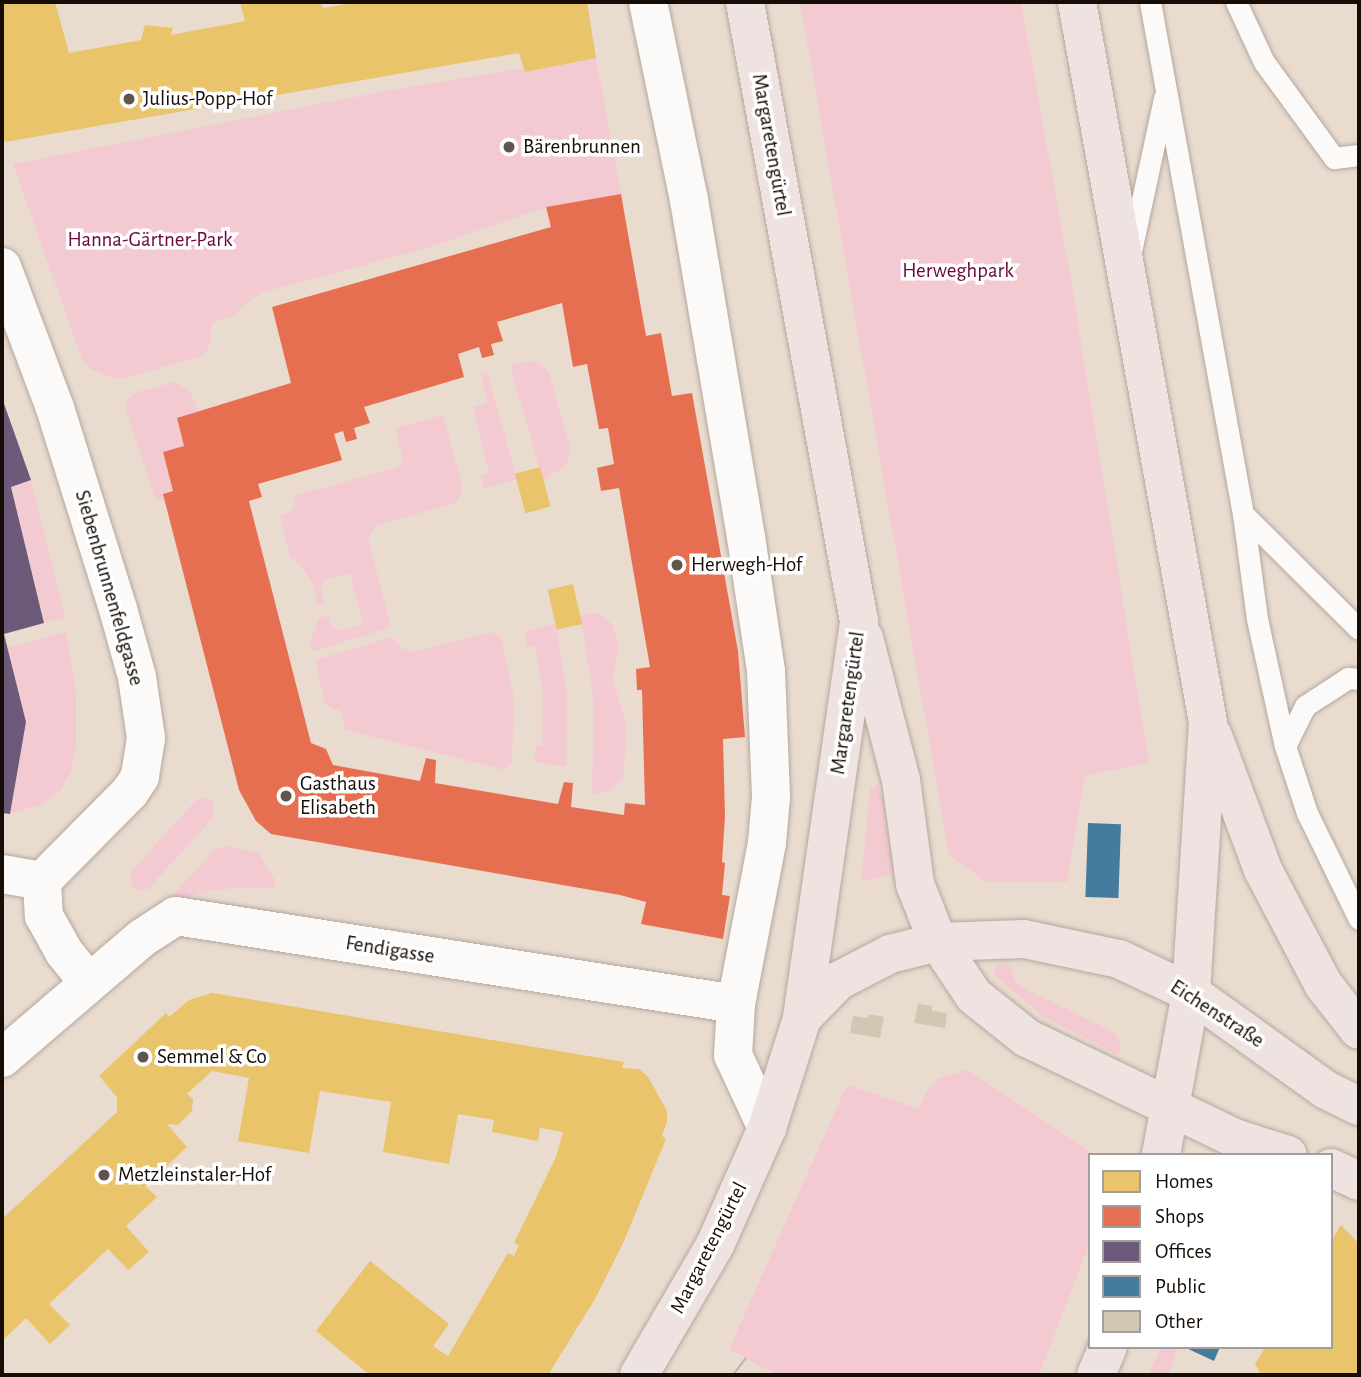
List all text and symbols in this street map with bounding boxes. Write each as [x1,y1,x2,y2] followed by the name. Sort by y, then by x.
[746,72,796,218] street label: Margaretengürtel
[143,86,272,112] place label: Julius-Popp-Hof
[121,91,137,107] marker: Julius-Popp-Hof
[523,134,641,160] place label: Bärenbrunnen
[501,139,517,155] marker: Bärenbrunnen
[67,227,233,253] park label: Hanna-Gärtner-Park
[902,258,1014,284] park label: Herweghpark
[69,487,149,689] street label: Siebenbrunnenfeldgasse
[691,552,802,578] place label: Herwegh-Hof
[669,557,685,573] marker: Herwegh-Hof
[825,630,871,776] street label: Margaretengürtel
[300,771,376,821] place label: Gasthaus Elisabeth
[278,788,294,804] marker: Gasthaus Elisabeth
[344,931,436,969] street label: Fendigasse
[1165,974,1269,1054] street label: Eichenstraße
[157,1044,267,1070] place label: Semmel & Co
[135,1049,151,1065] marker: Semmel & Co
[1088,1153,1333,1349] legend
[118,1162,271,1188] place label: Metzleinstaler-Hof
[96,1167,112,1183] marker: Metzleinstaler-Hof
[1155,1171,1213,1192] text: Homes
[665,1178,753,1318] street label: Margaretengürtel
[1155,1206,1204,1227] text: Shops
[1155,1241,1212,1262] text: Offices
[1155,1276,1205,1297] text: Public
[1155,1311,1202,1332] text: Other

